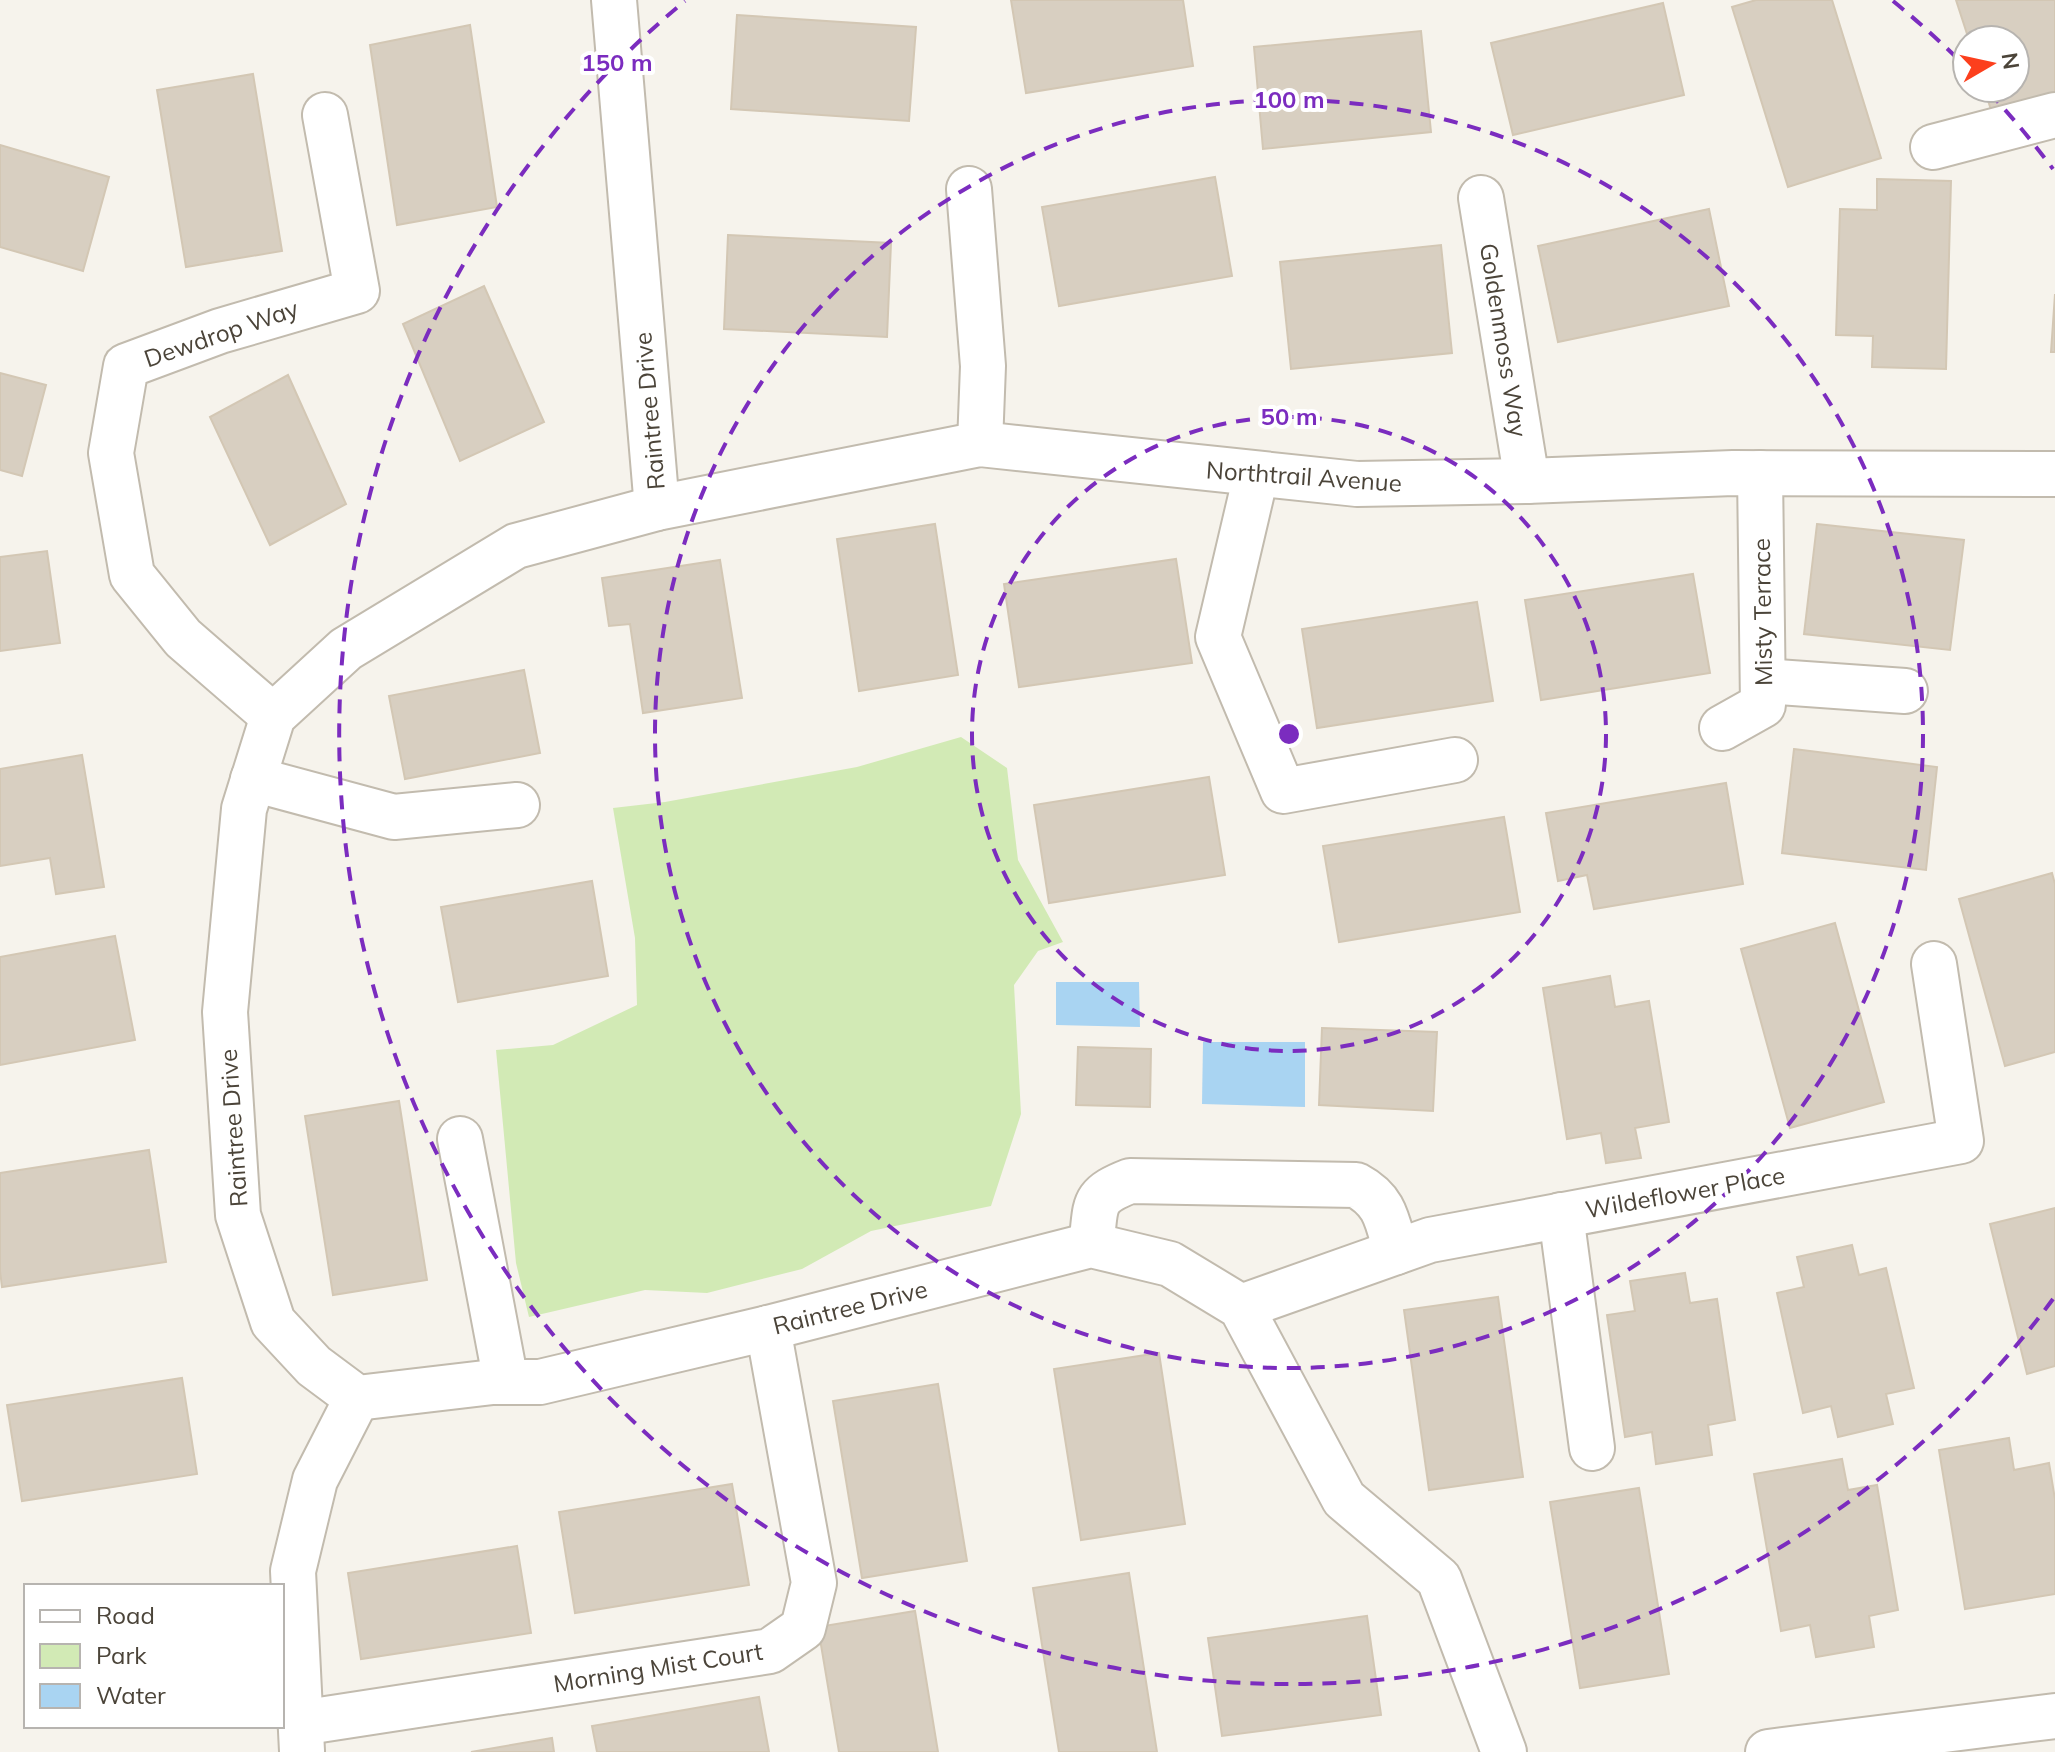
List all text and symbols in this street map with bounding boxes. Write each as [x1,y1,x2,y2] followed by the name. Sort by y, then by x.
[1951,24,2031,104] north arrow
[581,47,653,77] text: 150 m
[1996,50,2026,71] text: N
[1253,84,1325,114] text: 100 m
[1474,241,1534,439] street label: Goldenmoss Way
[140,292,302,373] street label: Dewdrop Way
[627,331,671,491] street label: Raintree Drive
[1261,401,1317,431] text: 50 m
[1205,454,1403,498] street label: Northtrail Avenue
[1746,538,1778,686] street label: Misty Terrace
[1275,720,1303,748] centre of rings
[213,1048,253,1208] street label: Raintree Drive
[1583,1160,1787,1224] street label: Wildeflower Place
[770,1273,930,1341] street label: Raintree Drive
[24,1584,284,1728] legend
[96,1600,155,1630] text: Road
[551,1636,765,1698] street label: Morning Mist Court
[96,1640,147,1670] text: Park
[96,1680,166,1710] text: Water

